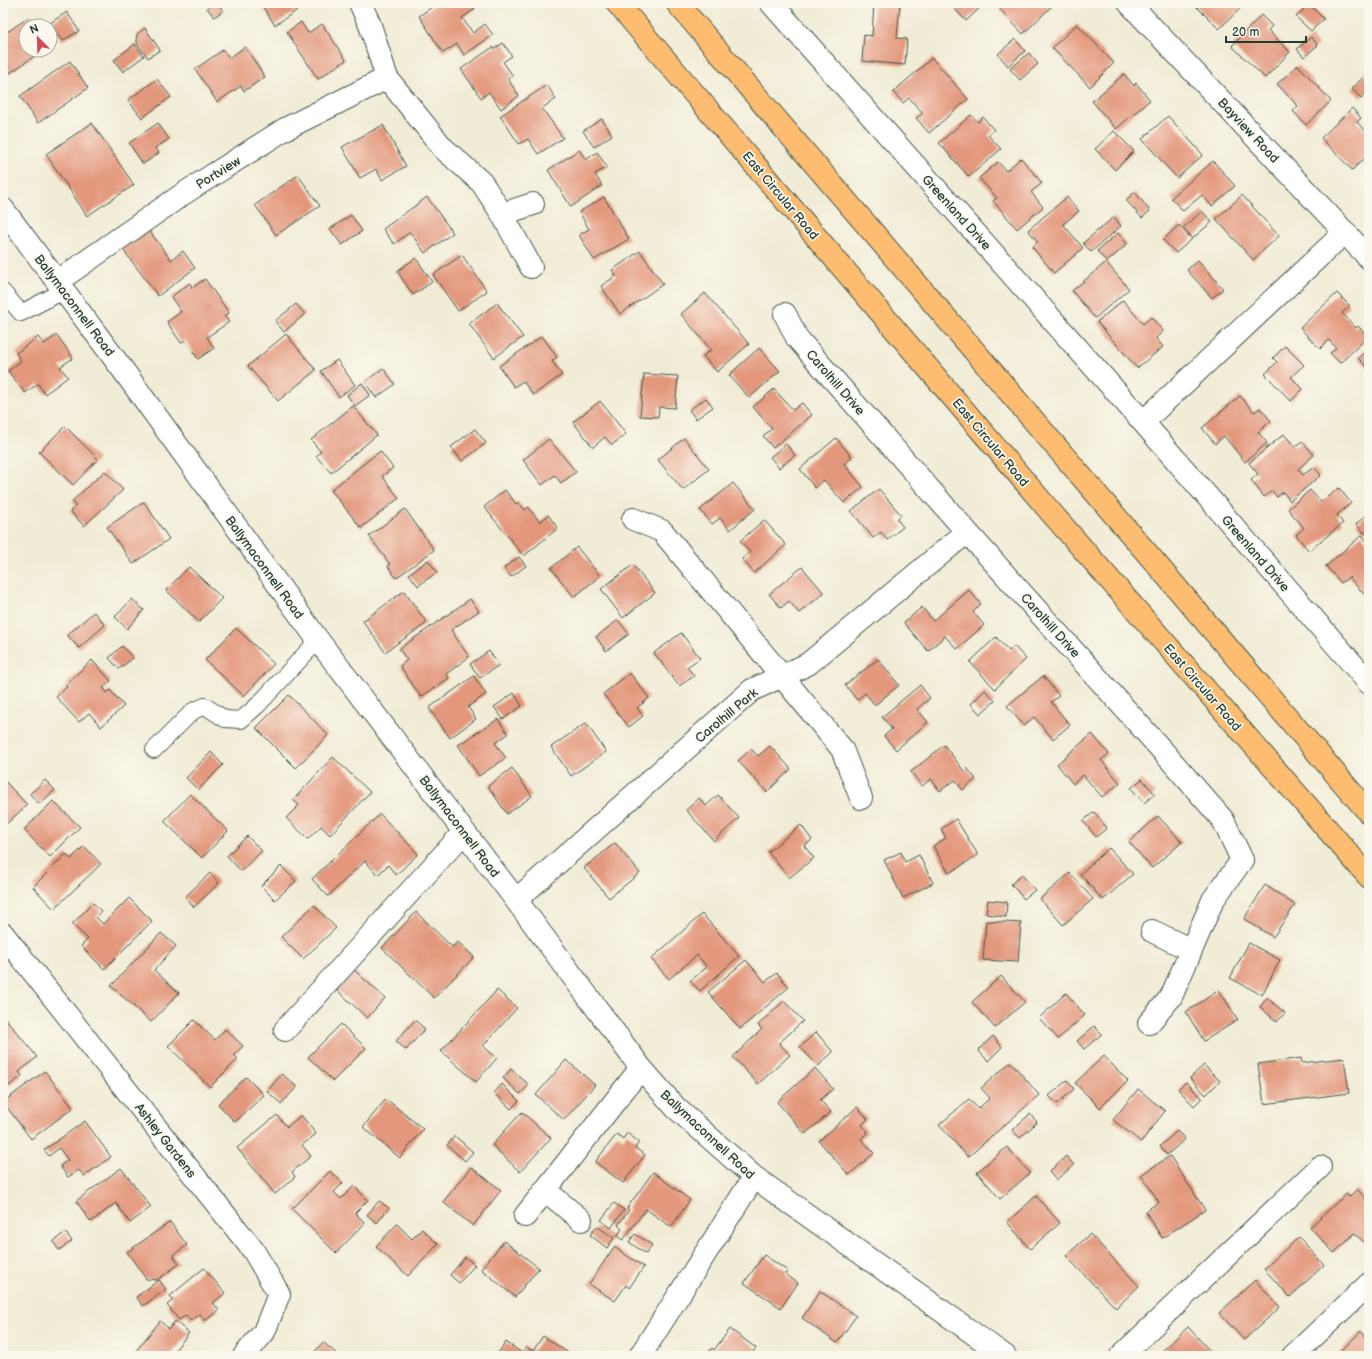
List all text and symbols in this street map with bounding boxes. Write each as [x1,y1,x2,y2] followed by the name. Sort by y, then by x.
[18,18,58,58] north arrow
[1226,18,1306,44] scale bar
[28,22,41,37] text: N
[1232,25,1259,40] text: 20 m
[1214,95,1282,166] street label: Bayview Road
[739,148,822,243] street label: East Circular Road
[193,153,244,193] street label: Portview
[918,172,994,254] street label: Greenland Drive
[31,251,118,360] street label: Ballymaconnell Road
[802,347,868,419] street label: Carolhill Drive
[949,395,1032,490] street label: East Circular Road
[1218,512,1293,595] street label: Greenland Drive
[221,513,307,622] street label: Ballymaconnell Road
[1017,590,1084,661] street label: Carolhill Drive
[1160,641,1245,735] street label: East Circular Road
[692,685,762,747] street label: Carolhill Park
[416,772,503,881] street label: Ballymaconnell Road
[657,1087,758,1183] street label: Ballymaconnell Road
[131,1100,200,1182] street label: Ashley Gardens

